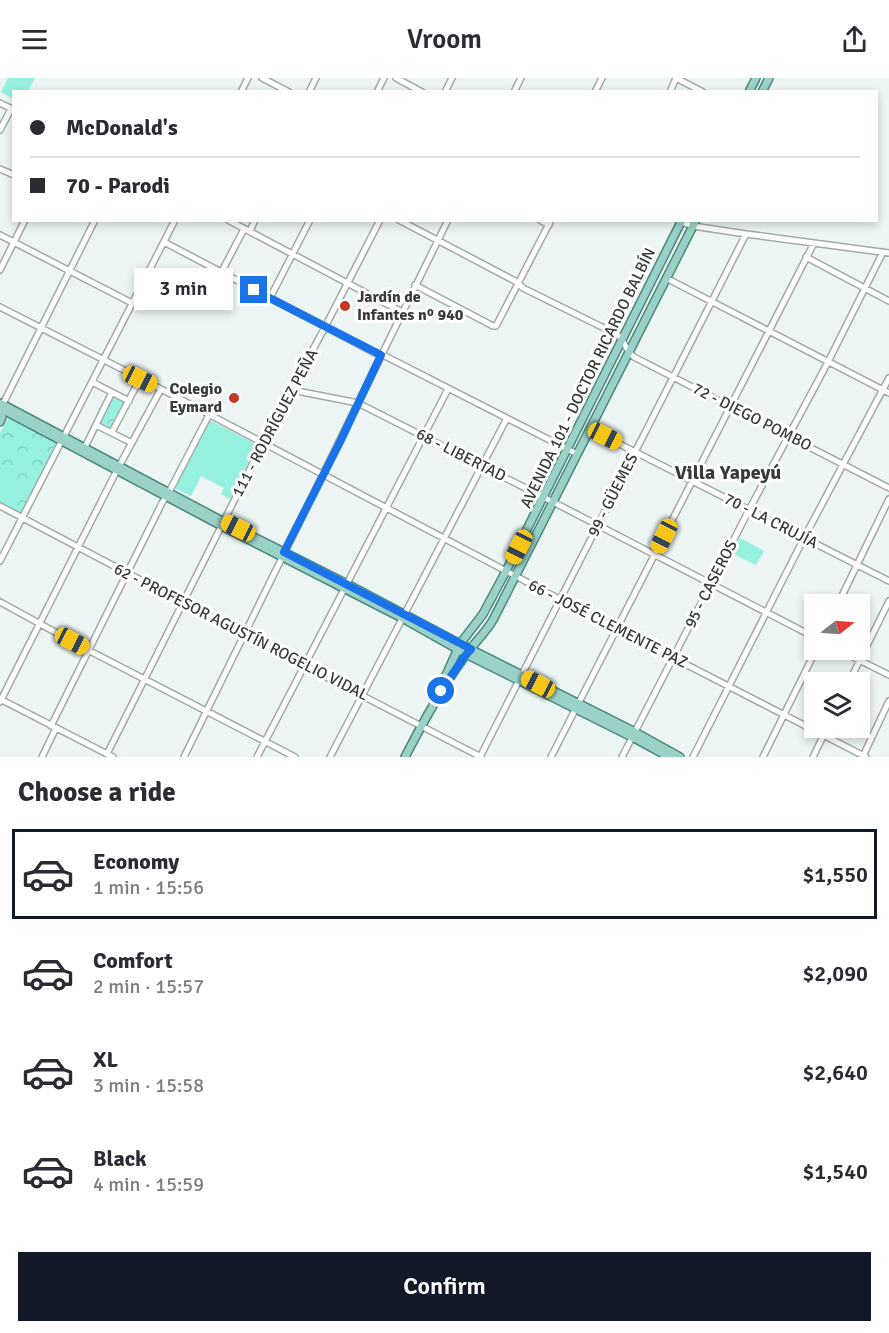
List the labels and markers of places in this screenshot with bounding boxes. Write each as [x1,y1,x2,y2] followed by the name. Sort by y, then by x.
[357,287,464,325] place label: Jardín de Infantes nº 940
[338,299,352,313] marker: Jardín de Infantes nº 940
[169,379,222,417] place label: Colegio Eymard
[227,391,241,405] marker: Colegio Eymard

